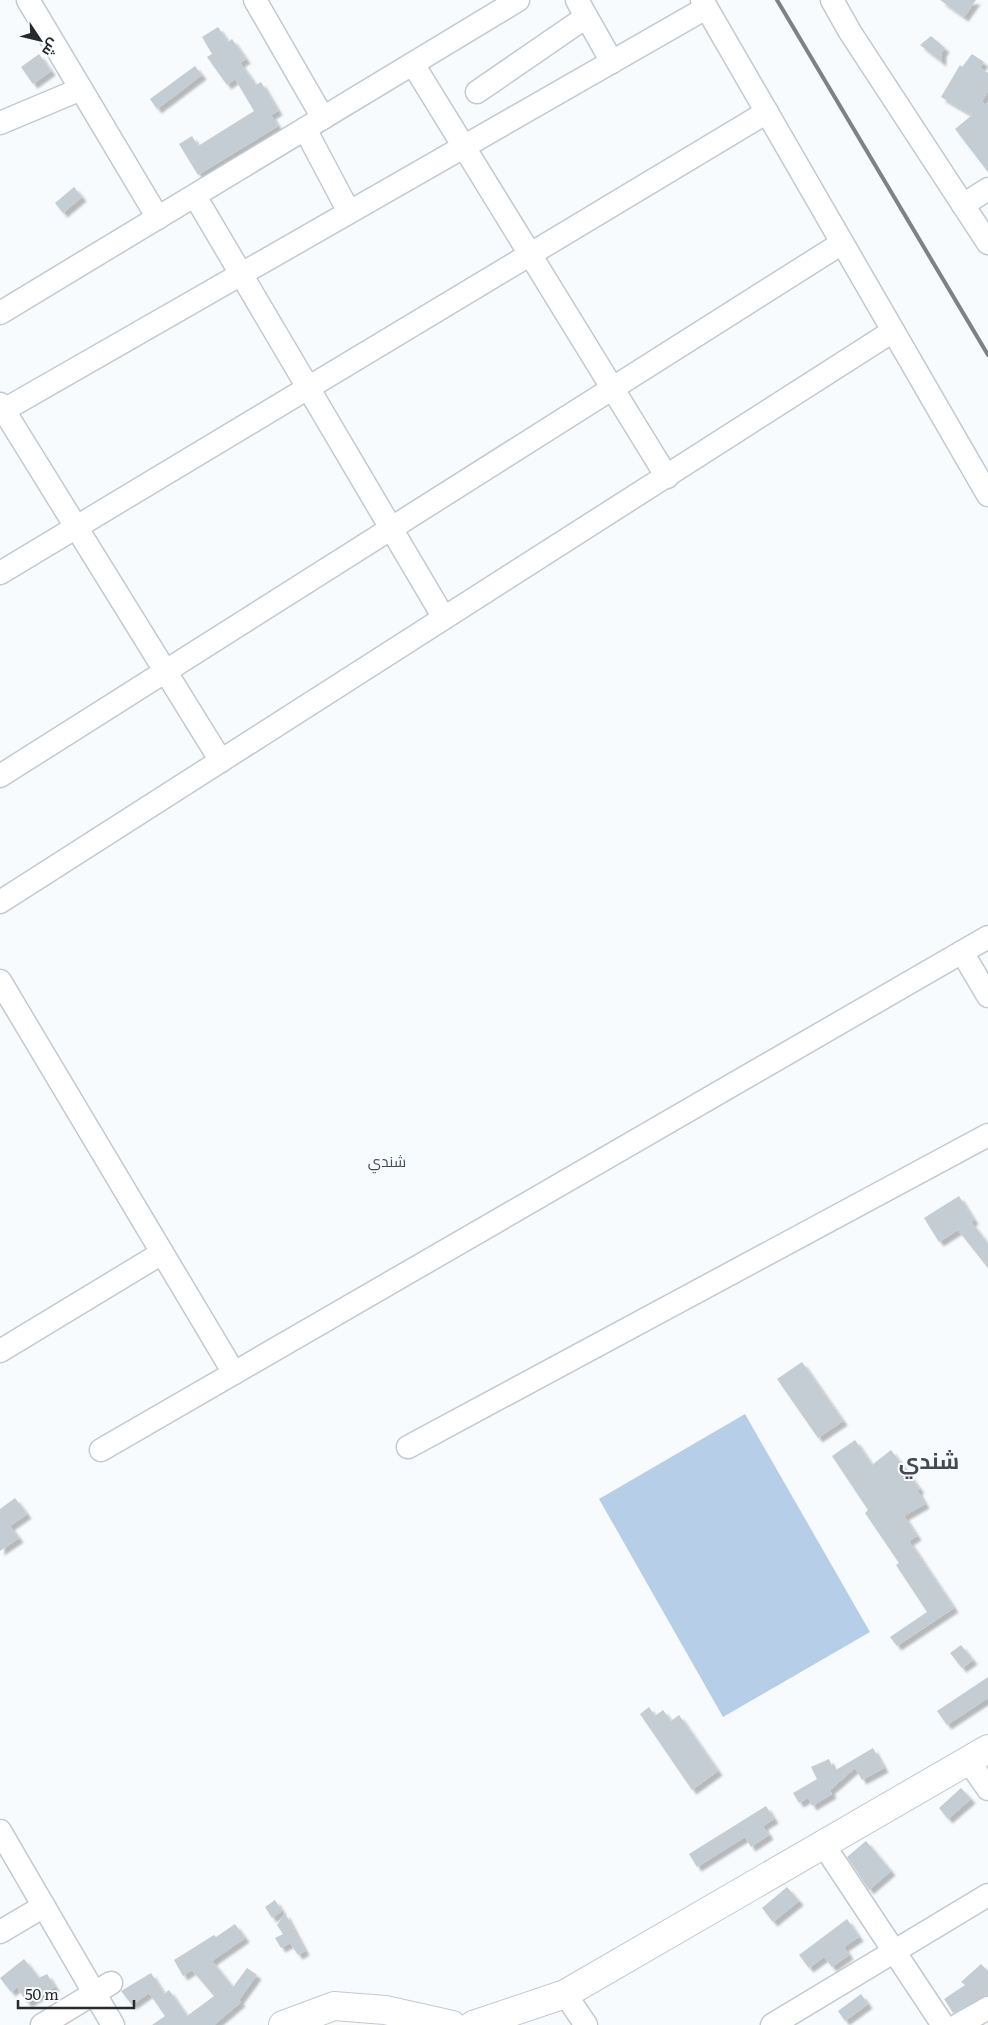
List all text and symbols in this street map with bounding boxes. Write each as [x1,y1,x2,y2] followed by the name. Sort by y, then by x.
[15,15,65,65] north arrow
[38,35,65,61] text: ش
[368,1149,406,1174] district label: شندي
[899,1443,959,1479] district label: شندي
[18,1978,134,2010] scale bar
[25,1982,59,2005] text: 50 m

